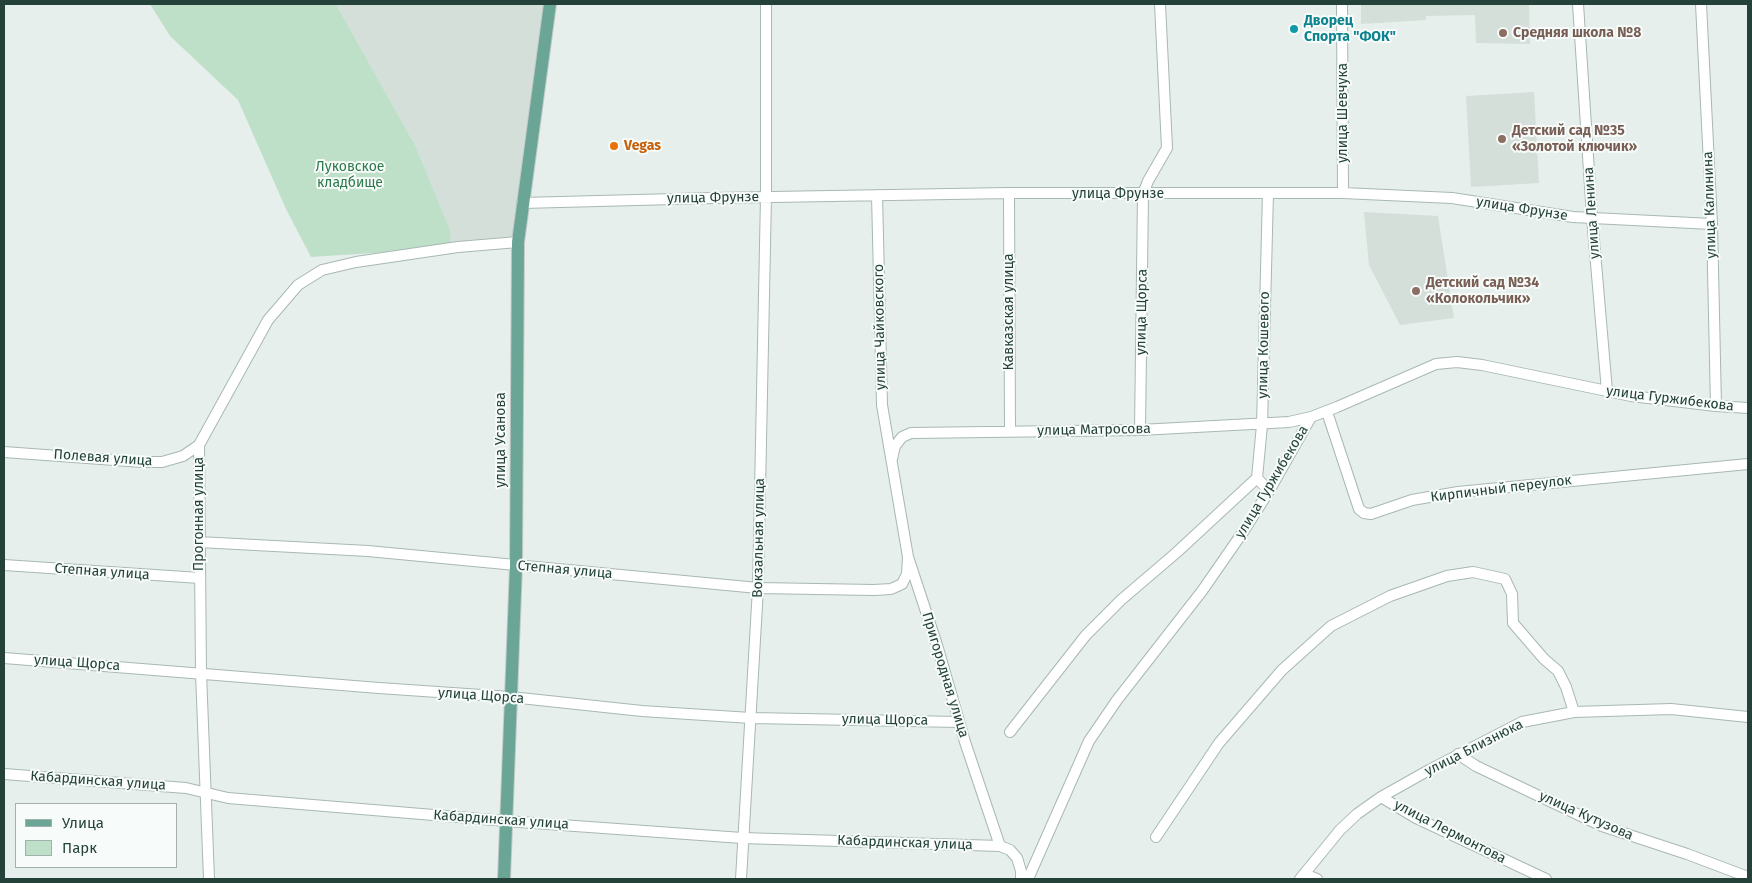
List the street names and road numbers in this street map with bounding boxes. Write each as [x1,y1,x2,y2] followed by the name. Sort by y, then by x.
[1335,63,1351,163] street label: улица Шевчука
[1700,151,1720,259] street label: улица Калинина
[1580,166,1604,260] street label: улица Ленина
[1072,186,1164,202] street label: улица Фрунзе
[667,189,759,207] street label: улица Фрунзе
[1475,193,1569,225] street label: улица Фрунзе
[1001,253,1017,371] street label: Кавказская улица
[870,264,890,390] street label: улица Чайковского
[1133,269,1151,355] street label: улица Щорса
[1255,291,1273,399] street label: улица Кошевого
[1605,383,1735,415] street label: улица Гуржибекова
[493,392,509,488] street label: улица Усанова
[1037,421,1151,439] street label: улица Матросова
[1232,423,1312,541] street label: улица Гуржибекова
[53,446,153,470] street label: Полевая улица
[191,457,207,571] street label: Прогонная улица
[1429,472,1573,506] street label: Кирпичный переулок
[750,478,768,598] street label: Вокзальная улица
[517,557,613,583] street label: Степная улица
[54,560,150,584] street label: Степная улица
[918,610,972,740] street label: Пригородная улица
[33,652,121,674] street label: улица Щорса
[437,685,525,707] street label: улица Щорса
[842,711,928,729] street label: улица Щорса
[1422,716,1526,780] street label: улица Близнюка
[30,768,166,794] street label: Кабардинская улица
[1536,788,1636,844] street label: улица Кутузова
[1391,797,1509,867] street label: улица Лермонтова
[433,807,569,833] street label: Кабардинская улица
[837,832,973,854] street label: Кабардинская улица

